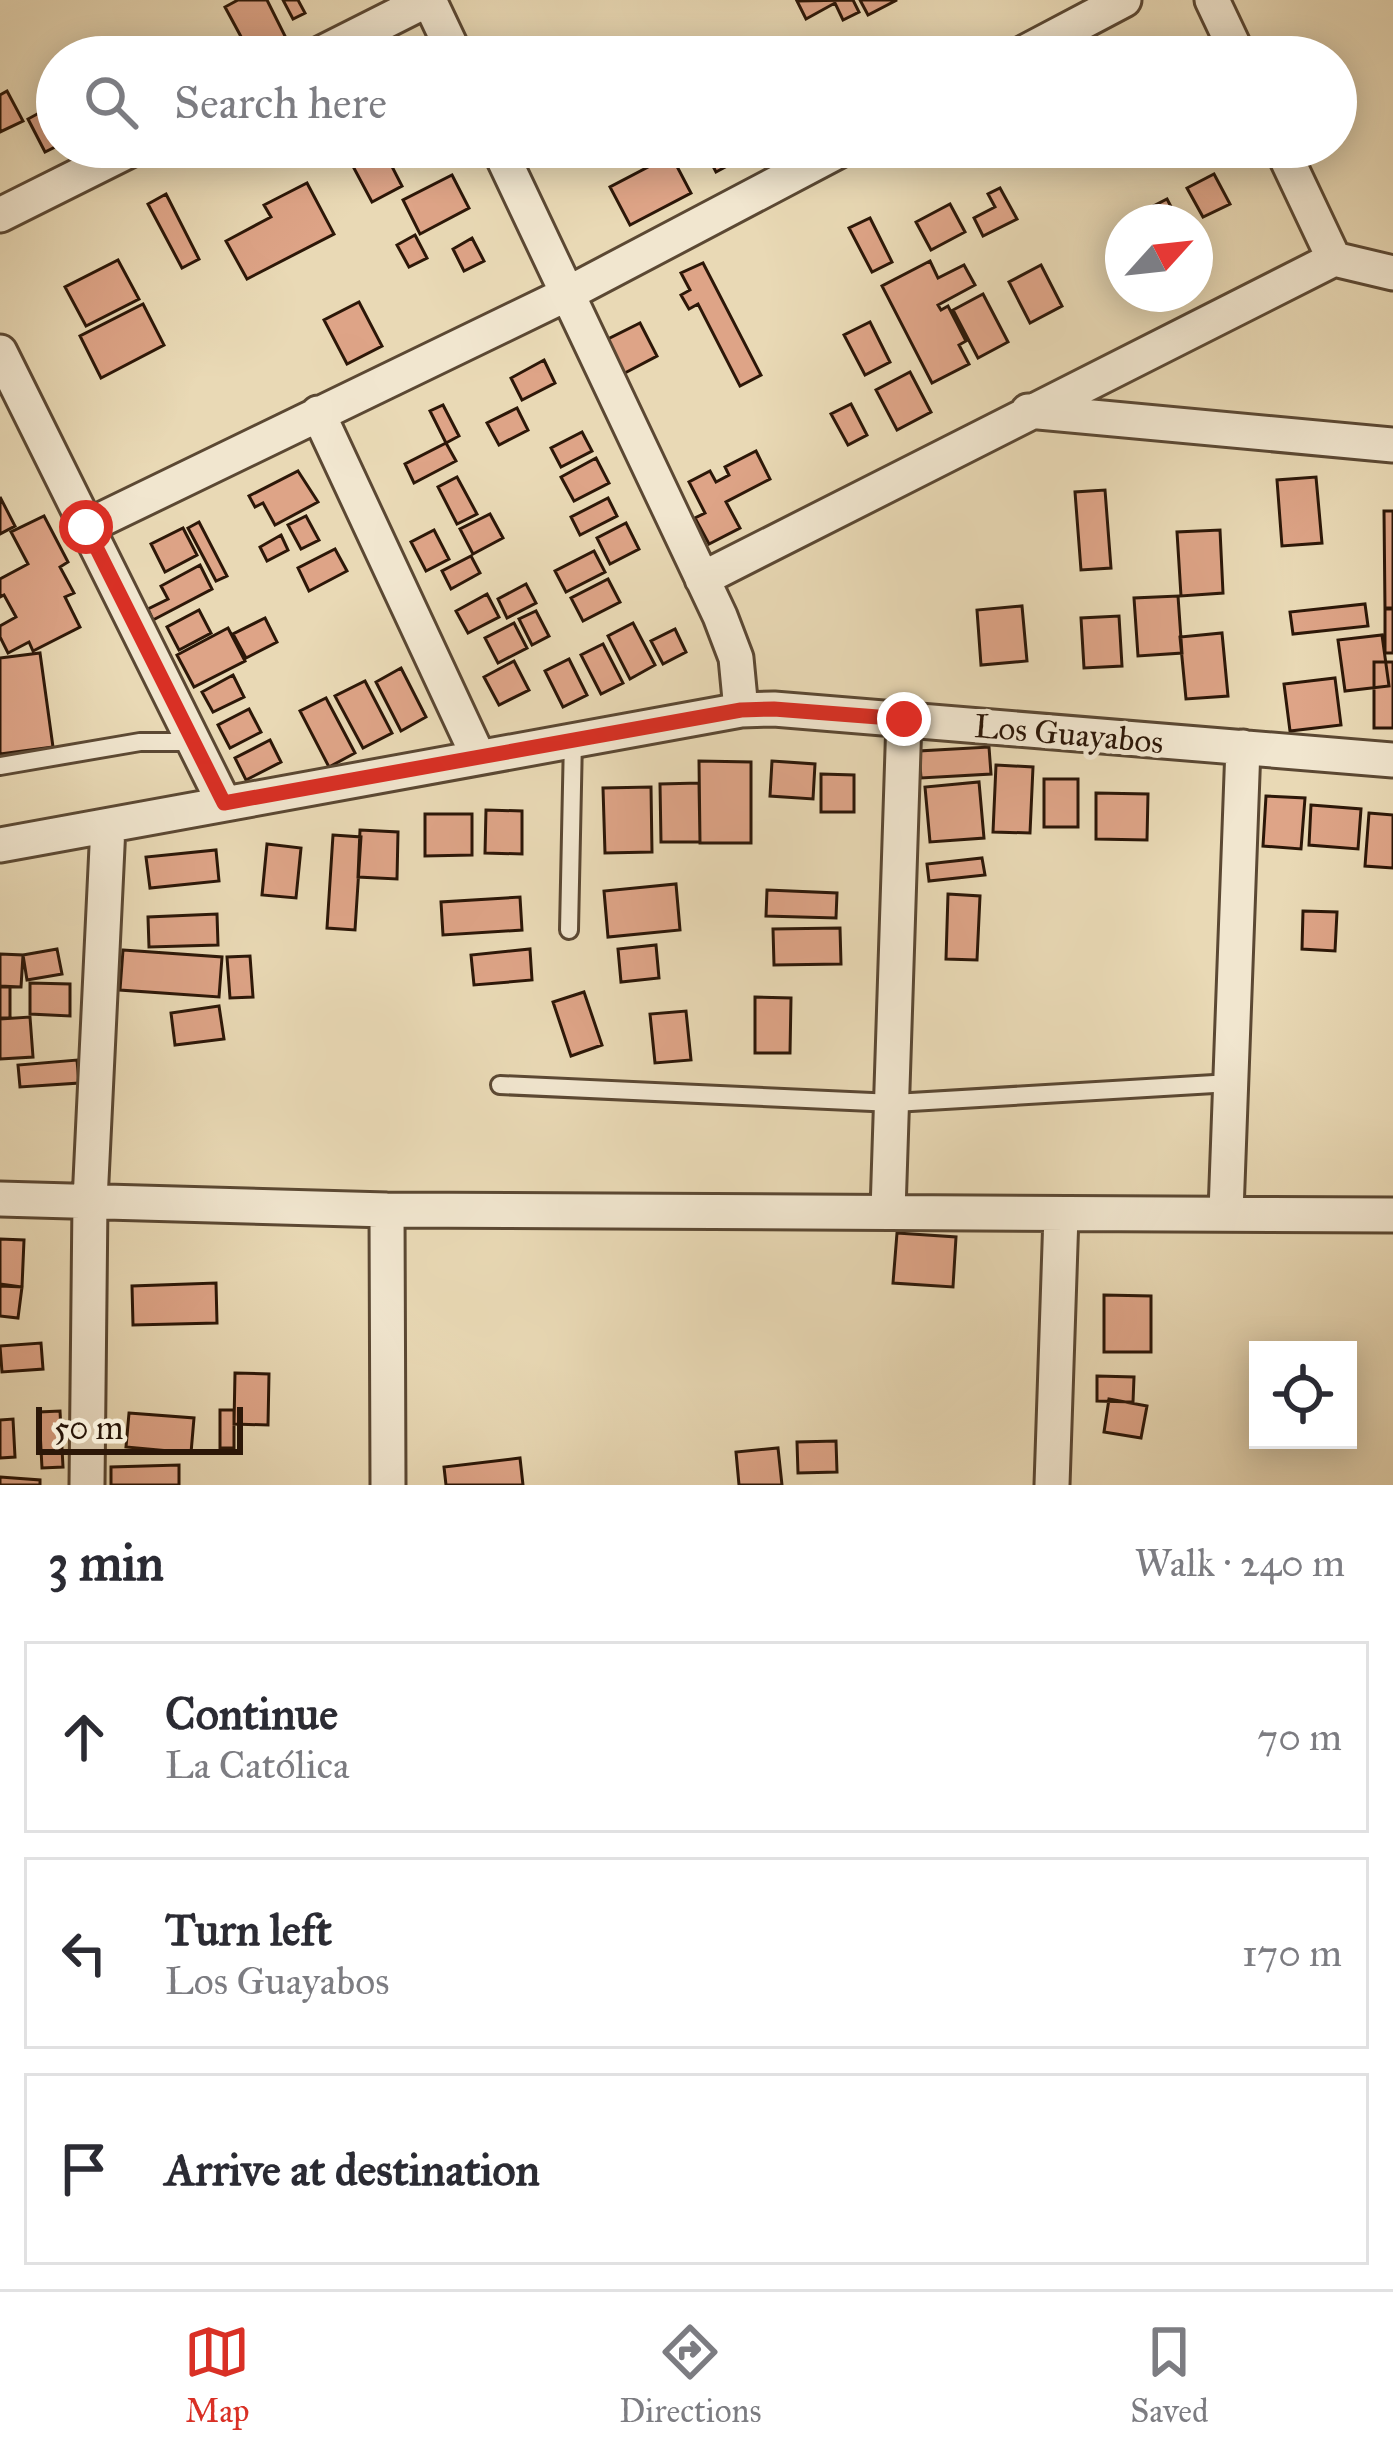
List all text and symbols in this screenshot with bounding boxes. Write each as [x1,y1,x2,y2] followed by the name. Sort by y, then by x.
[36,36,1357,168] search box
[78,69,144,135] icon: search
[174,75,387,130] text: Search here
[1105,204,1213,312] north arrow
[59,500,113,554] route start
[877,692,931,746] route end
[973,706,1165,762] street label: Los Guayabos
[1249,1341,1357,1449] map controls
[1249,1341,1357,1449] button: locate
[36,1401,243,1454] scale bar
[54,1408,123,1448] text: 50 m
[48,1532,164,1594] text: 3 min
[1135,1539,1345,1587] text: Walk · 240 m
[165,1686,338,1741] text: Continue
[51,1704,117,1770] icon: ahead
[1257,1713,1342,1761] text: 70 m
[165,1741,349,1789] text: La Católica
[165,1902,332,1957] text: Turn left
[51,1920,117,1986] icon: left
[1242,1929,1342,1977] text: 170 m
[165,1957,389,2005] text: Los Guayabos
[51,2136,117,2202] icon: arrive
[165,2142,540,2197] text: Arrive at destination
[184,2319,250,2431] tab: Map
[619,2319,761,2431] tab: Directions
[1130,2319,1209,2431] tab: Saved

